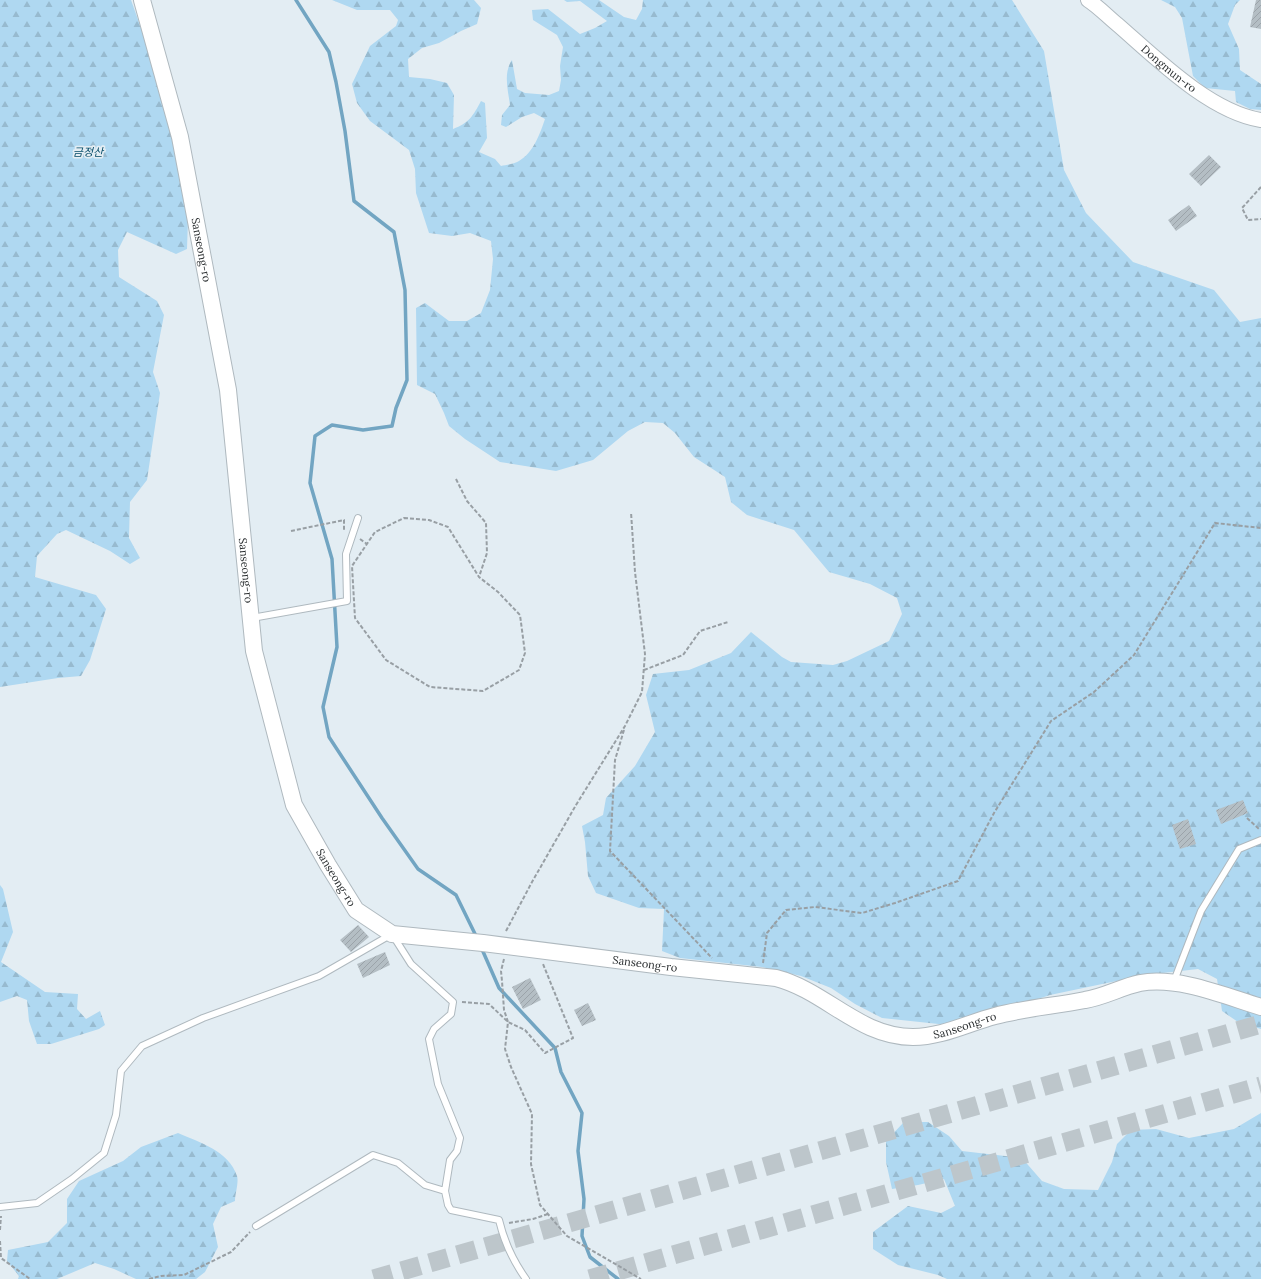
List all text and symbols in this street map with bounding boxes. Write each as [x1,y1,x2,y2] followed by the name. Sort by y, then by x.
[1138,42,1199,95] street label: Dongmun-ro
[73,145,105,159] park label: 금정산
[188,216,214,283] street label: Sanseong-ro
[236,537,256,604] street label: Sanseong-ro
[313,846,359,909] street label: Sanseong-ro
[612,953,678,975] street label: Sanseong-ro
[932,1009,998,1042] street label: Sanseong-ro

